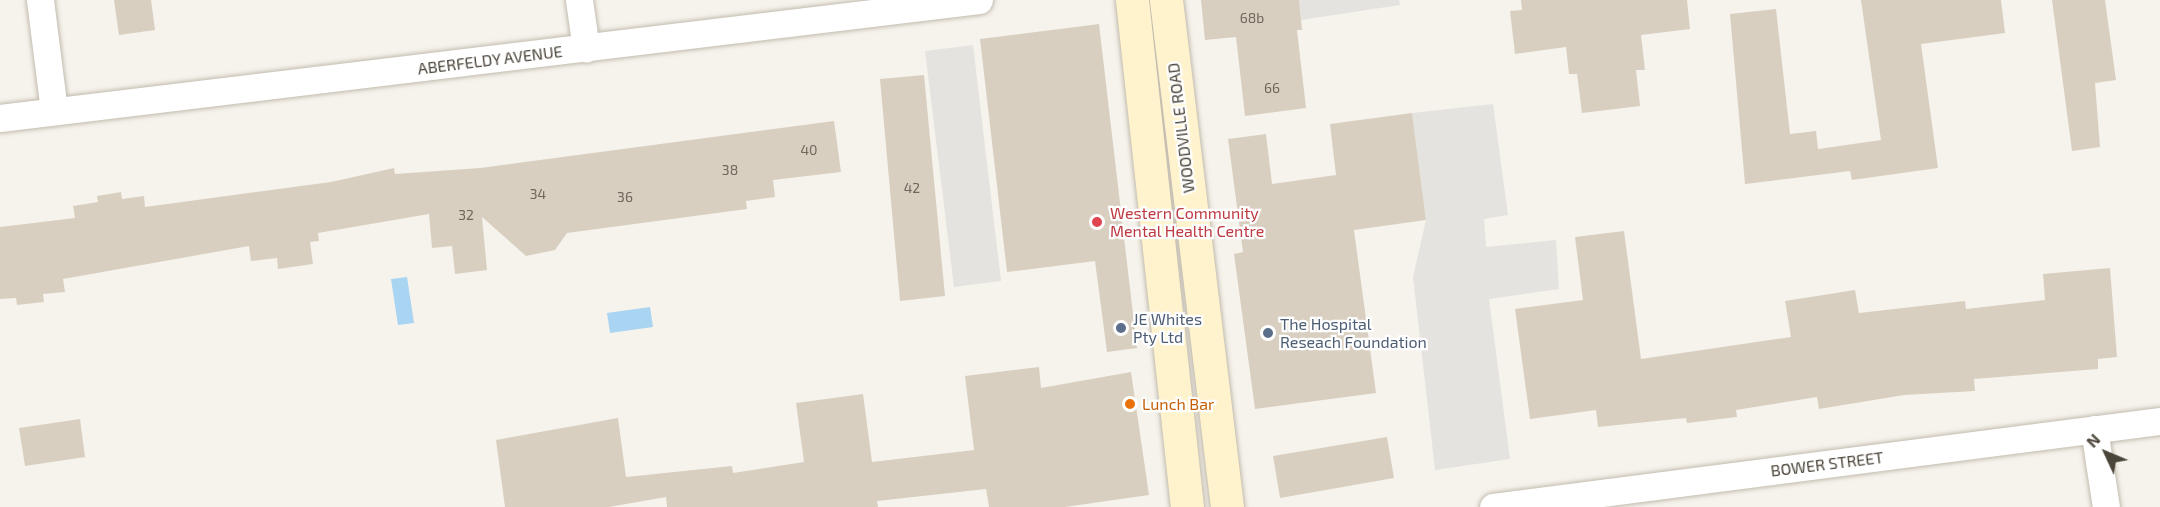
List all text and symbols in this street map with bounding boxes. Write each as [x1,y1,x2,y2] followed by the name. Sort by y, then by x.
[1240,10,1264,26] house number: 68b
[416,42,564,78] street label: ABERFELDY AVENUE
[1163,62,1199,194] street label: WOODVILLE ROAD
[1264,80,1280,96] house number: 66
[800,142,818,158] house number: 40
[722,162,738,178] house number: 38
[904,180,920,196] house number: 42
[530,186,546,202] house number: 34
[617,189,633,205] house number: 36
[1110,203,1265,241] place label: Western Community Mental Health Centre
[458,207,474,223] house number: 32
[1088,213,1106,231] marker: Western Community Mental Health Centre
[1133,309,1202,347] place label: JE Whites Pty Ltd
[1280,314,1427,352] place label: The Hospital Reseach Foundation
[1114,321,1128,335] marker: JE Whites Pty Ltd
[1261,326,1275,340] marker: The Hospital Reseach Foundation
[1142,394,1214,414] place label: Lunch Bar
[1123,397,1137,411] marker: Lunch Bar
[2076,423,2136,483] north arrow
[2082,429,2104,451] text: N
[1769,448,1885,480] street label: BOWER STREET

